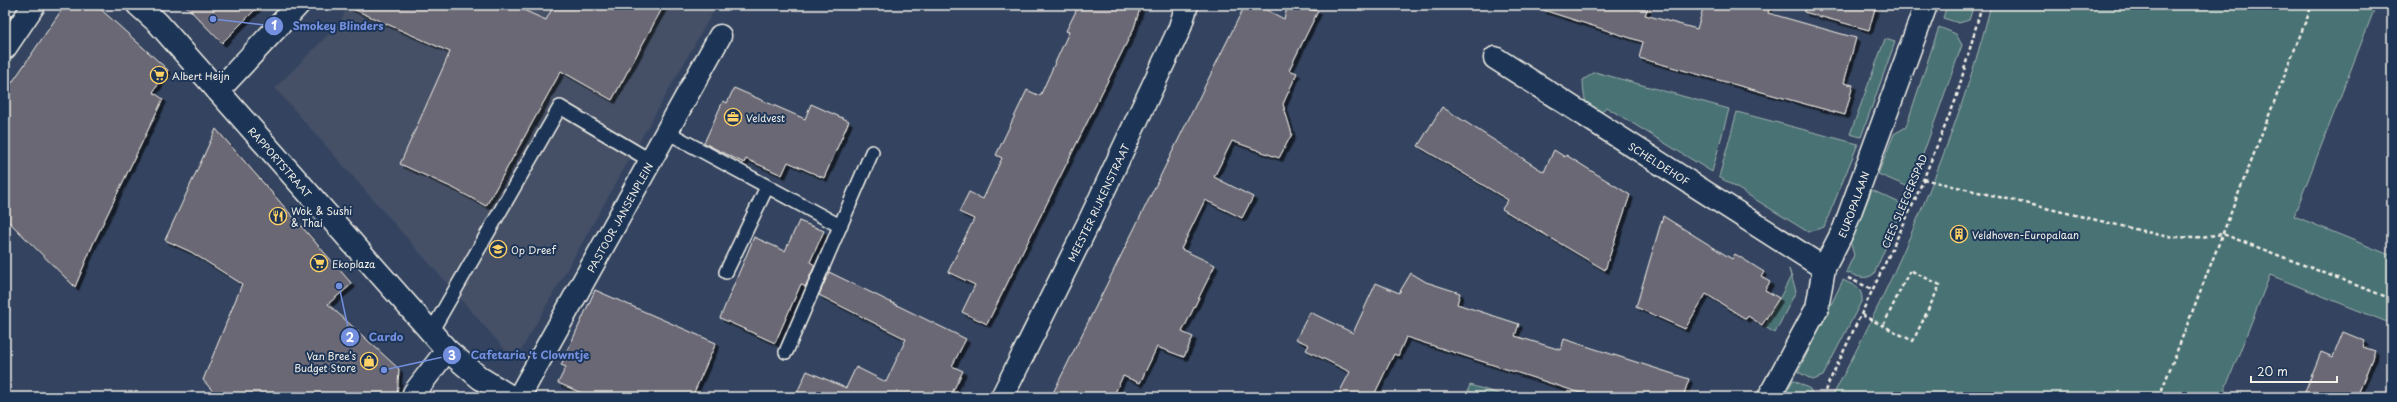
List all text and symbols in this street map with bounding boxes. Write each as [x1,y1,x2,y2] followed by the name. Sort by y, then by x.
[264,15,392,38] callout: Smokey Blinders
[271,16,277,34] text: 1
[292,17,384,34] text: Smokey Blinders
[149,65,169,85] supermarket icon: Albert Heijn
[172,68,230,83] place label: Albert Heijn
[723,107,743,127] office icon: Veldvest
[746,110,785,125] place label: Veldvest
[245,123,316,200] street label: RAPPORTSTRAAT
[1626,138,1693,188] street label: SCHELDEHOF
[1063,141,1132,264] street label: MEESTER RIJKENSTRAAT
[1877,151,1931,250] street label: CEES SLEEGERSPAD
[583,159,656,275] street label: PASTOOR JANSENPLEIN
[1834,169,1872,240] street label: EUROPALAAN
[291,203,352,230] place label: Wok & Sushi & Thai
[268,206,288,226] restaurant icon: Wok & Sushi & Thai
[1949,224,1969,244] building icon: Veldhoven-Europalaan
[1972,227,2079,242] place label: Veldhoven-Europalaan
[488,239,508,259] school or university icon: Op Dreef
[511,242,557,257] place label: Op Dreef
[309,253,329,273] supermarket icon: Ekoplaza
[332,256,376,271] place label: Ekoplaza
[340,326,411,349] callout: Cardo
[346,328,355,346] text: 2
[369,328,404,345] text: Cardo
[442,344,598,367] callout: Cafetaria 't Clowntje
[448,346,456,364] text: 3
[471,346,589,363] text: Cafetaria 't Clowntje
[294,348,356,375] place label: Van Bree's Budget Store
[359,351,379,371] shop icon: Van Bree's Budget Store
[2251,358,2337,384] scale bar
[2257,362,2288,380] text: 20 m

